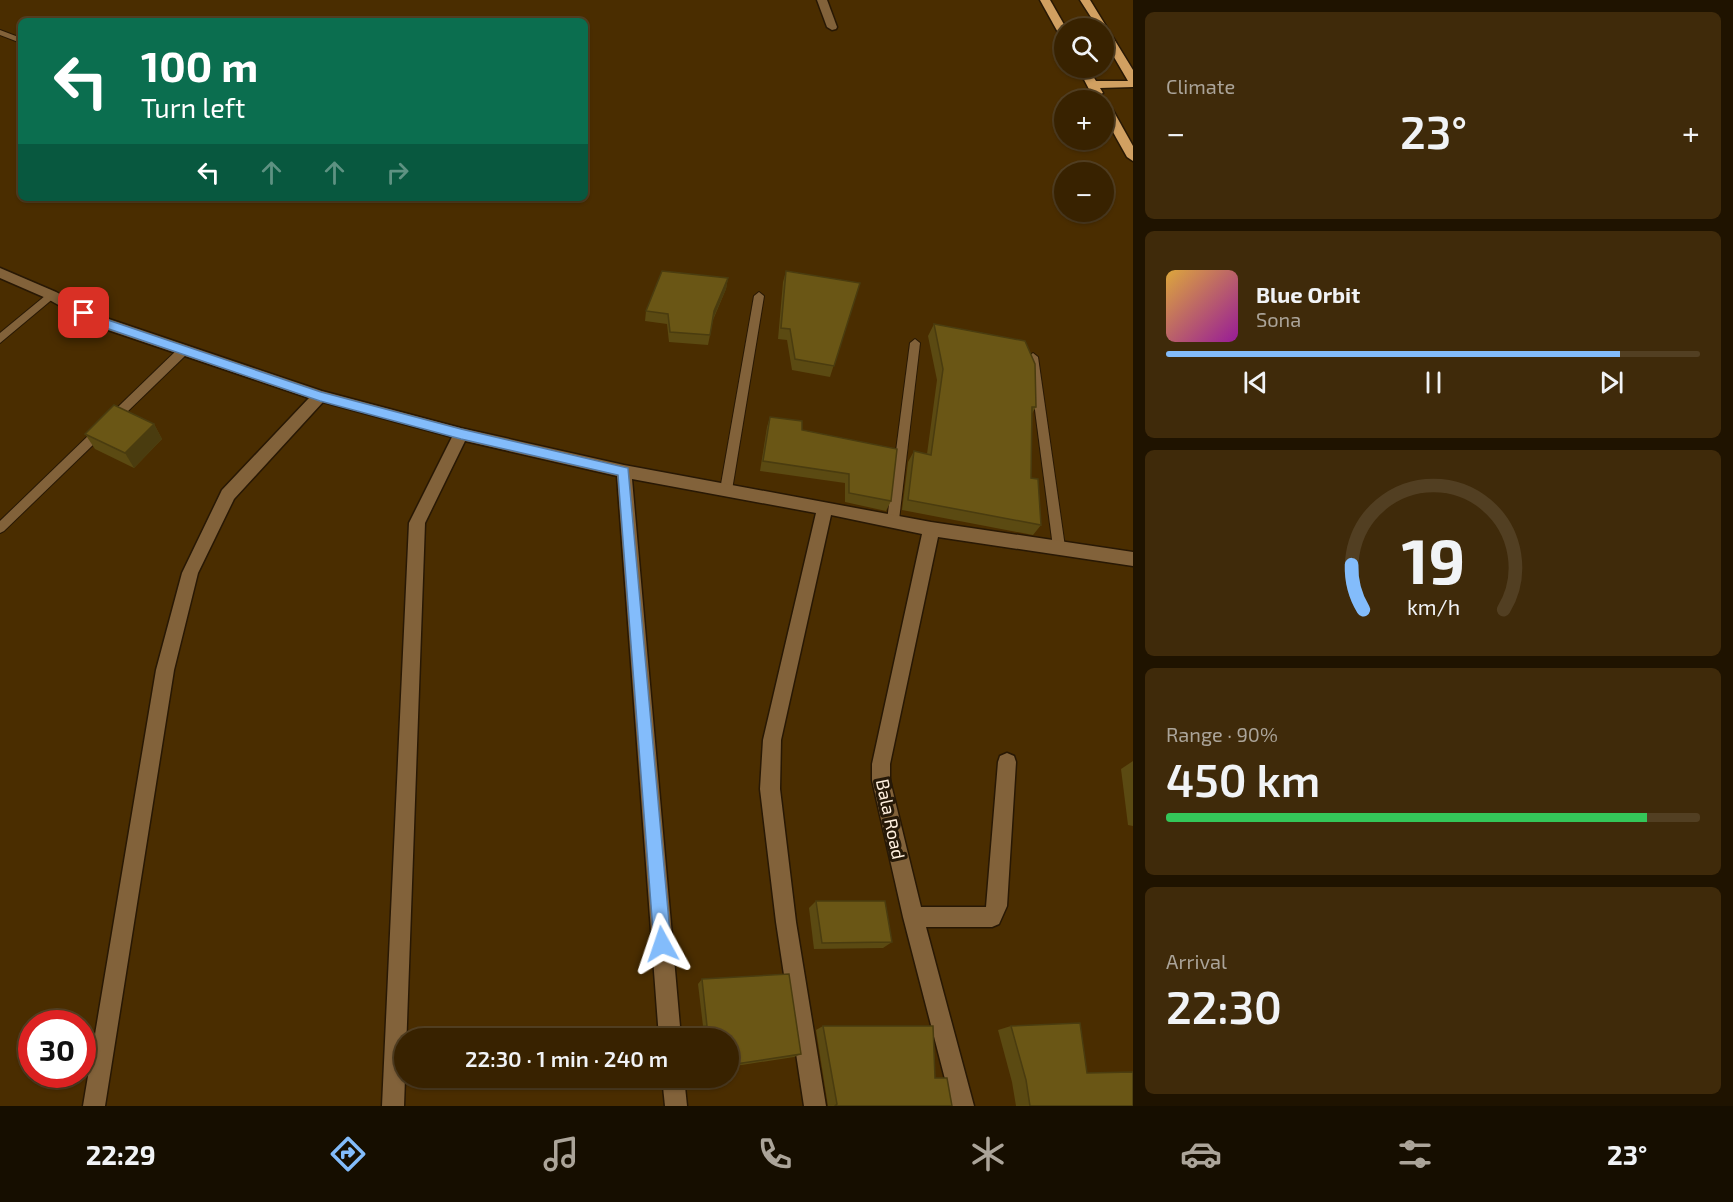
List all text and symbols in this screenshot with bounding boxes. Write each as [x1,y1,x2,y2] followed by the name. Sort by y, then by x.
[1054,18,1114,222] map controls
[1054,18,1114,78] button: search
[141,40,258,90] text: 100 m
[42,42,120,120] icon: left
[1166,74,1235,98] text: Climate
[1054,90,1114,150] button: +
[141,91,245,123] text: Turn left
[1400,104,1467,158] text: 23°
[1166,112,1185,152] text: −
[1682,112,1700,152] text: +
[192,156,225,189] icon: left
[255,156,288,189] icon: ahead
[318,156,351,189] icon: ahead
[381,156,414,189] icon: right
[1054,162,1114,222] button: −
[1256,281,1360,307] text: Blue Orbit
[58,287,109,338] pin
[67,296,100,329] icon: arrive
[1256,307,1301,331] text: Sona
[1239,366,1272,399] icon: previous
[1417,366,1450,399] icon: pause
[1595,366,1628,399] icon: next
[1401,522,1465,597] text: 19
[1406,594,1460,619] text: km/h
[1166,722,1278,746] text: Range · 90%
[1166,752,1320,806] text: 450 km
[872,777,910,861] street label: Bala Road
[630,912,694,976] position arrow
[1166,949,1227,973] text: Arrival
[1166,979,1282,1033] text: 22:30
[18,1010,96,1088] speed limit sign: 30
[465,1045,668,1071] text: 22:30 · 1 min · 240 m
[327,1133,369,1175] icon: directions
[540,1133,582,1175] icon: music
[754,1133,796,1175] icon: phone
[967,1133,1009,1175] icon: climate
[1180,1133,1222,1175] icon: car
[1394,1133,1436,1175] icon: filters
[86,1138,156,1170] text: 22:29
[1607,1138,1647,1170] text: 23°

